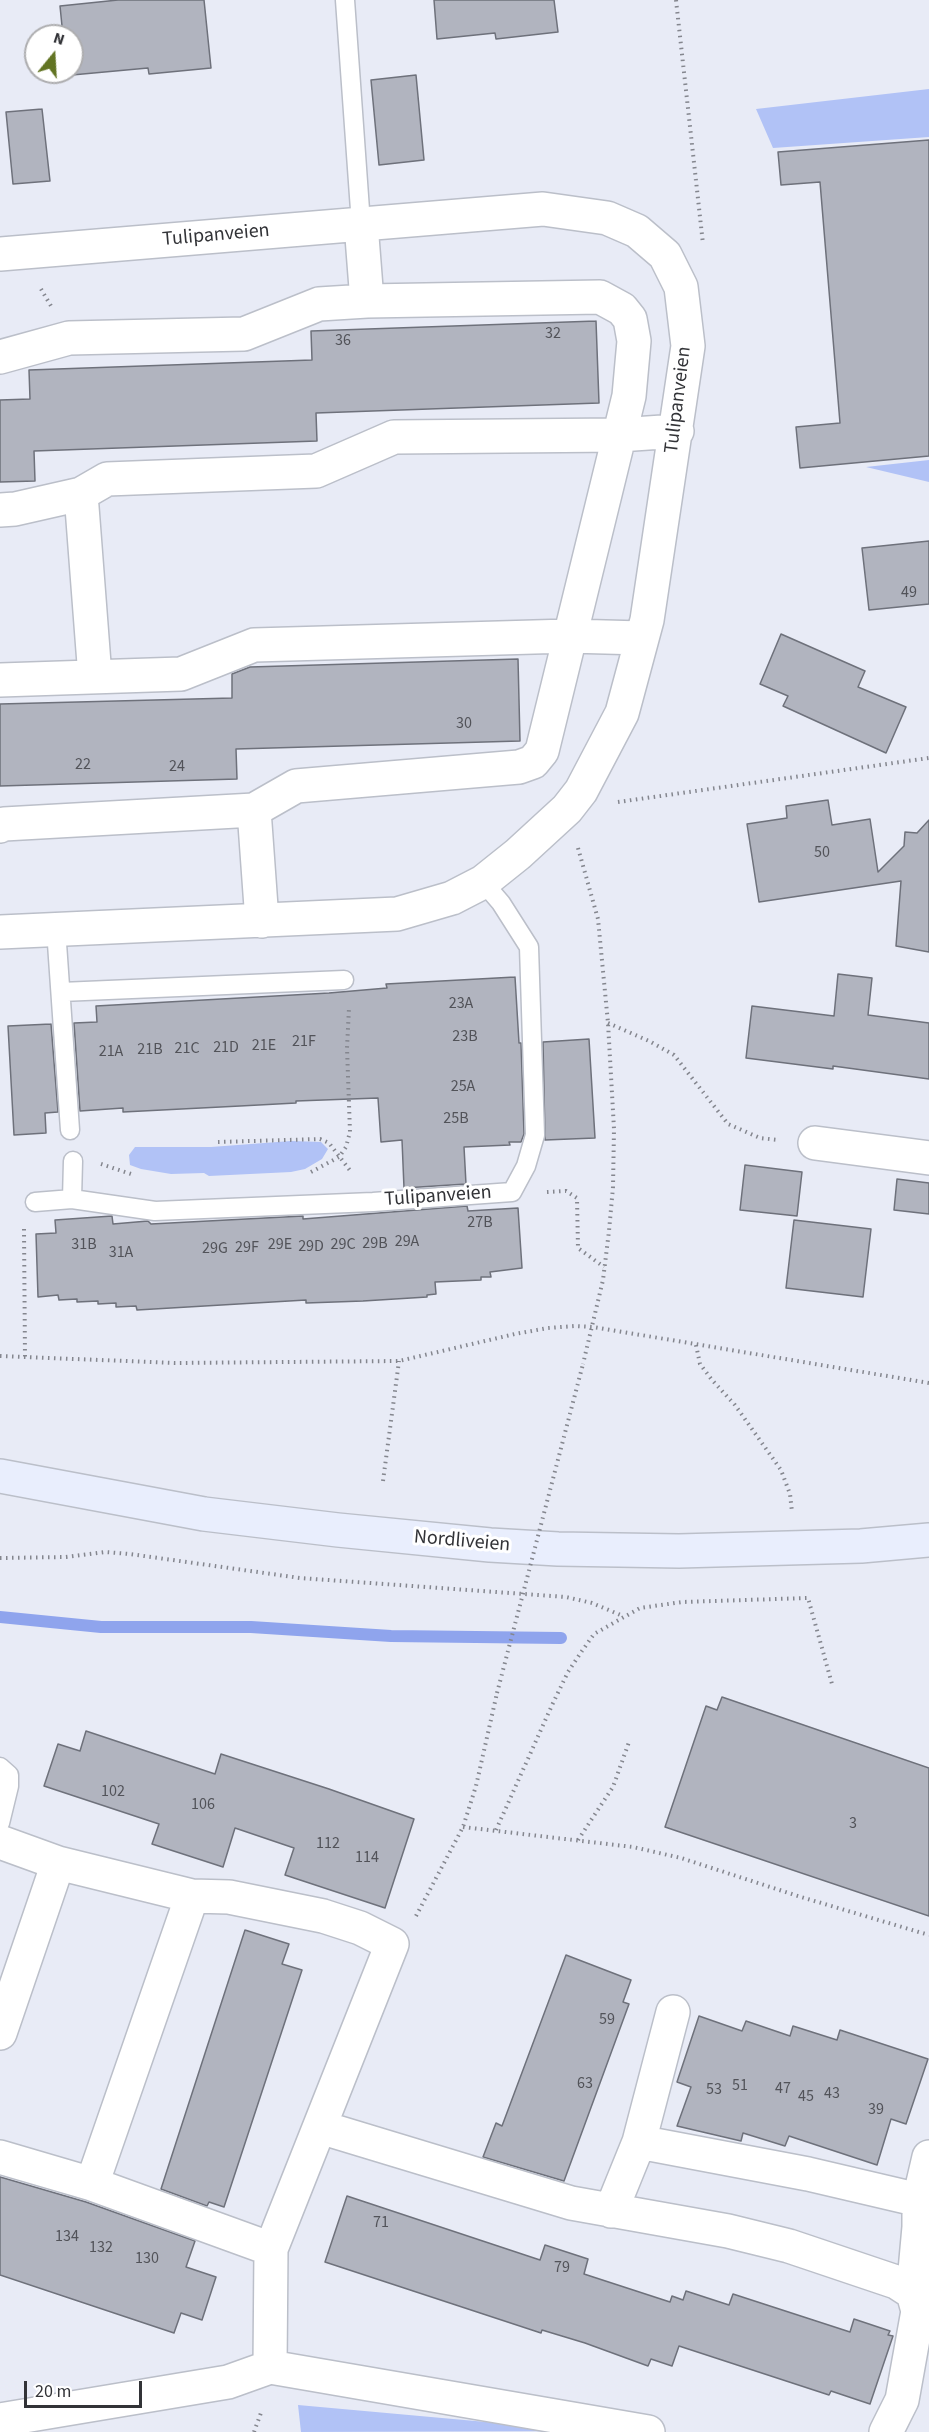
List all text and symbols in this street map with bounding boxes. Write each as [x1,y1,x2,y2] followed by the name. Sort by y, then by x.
[24,24,84,84] north arrow
[50,27,67,51] text: N
[161,219,271,253] street label: Tulipanveien
[545,324,561,344] house number: 32
[335,331,351,351] house number: 36
[661,345,697,455] street label: Tulipanveien
[901,583,917,603] house number: 49
[456,714,472,734] house number: 30
[75,755,91,775] house number: 22
[169,757,185,777] house number: 24
[814,843,830,863] house number: 50
[449,994,473,1014] house number: 23A
[452,1027,478,1047] house number: 23B
[292,1032,316,1052] house number: 21F
[252,1036,276,1056] house number: 21E
[213,1038,239,1058] house number: 21D
[174,1039,200,1059] house number: 21C
[137,1040,163,1060] house number: 21B
[99,1042,123,1062] house number: 21A
[451,1077,475,1097] house number: 25A
[443,1109,469,1129] house number: 25B
[384,1181,492,1213] street label: Tulipanveien
[467,1213,493,1233] house number: 27B
[395,1232,419,1252] house number: 29A
[362,1234,388,1254] house number: 29B
[71,1235,97,1255] house number: 31B
[268,1235,292,1255] house number: 29E
[330,1235,356,1255] house number: 29C
[298,1237,324,1257] house number: 29D
[235,1238,259,1258] house number: 29F
[202,1239,228,1259] house number: 29G
[109,1243,133,1263] house number: 31A
[413,1526,511,1558] street label: Nordliveien
[101,1782,125,1802] house number: 102
[191,1795,215,1815] house number: 106
[849,1814,857,1834] house number: 3
[316,1834,340,1854] house number: 112
[355,1848,379,1868] house number: 114
[599,2010,615,2030] house number: 59
[577,2074,593,2094] house number: 63
[732,2076,748,2096] house number: 51
[775,2079,791,2099] house number: 47
[706,2080,722,2100] house number: 53
[824,2084,840,2104] house number: 43
[798,2087,814,2107] house number: 45
[868,2100,884,2120] house number: 39
[373,2213,389,2233] house number: 71
[55,2227,79,2247] house number: 134
[89,2238,113,2258] house number: 132
[135,2249,159,2269] house number: 130
[554,2258,570,2278] house number: 79
[27,2369,146,2407] scale bar
[35,2379,71,2404] text: 20 m

